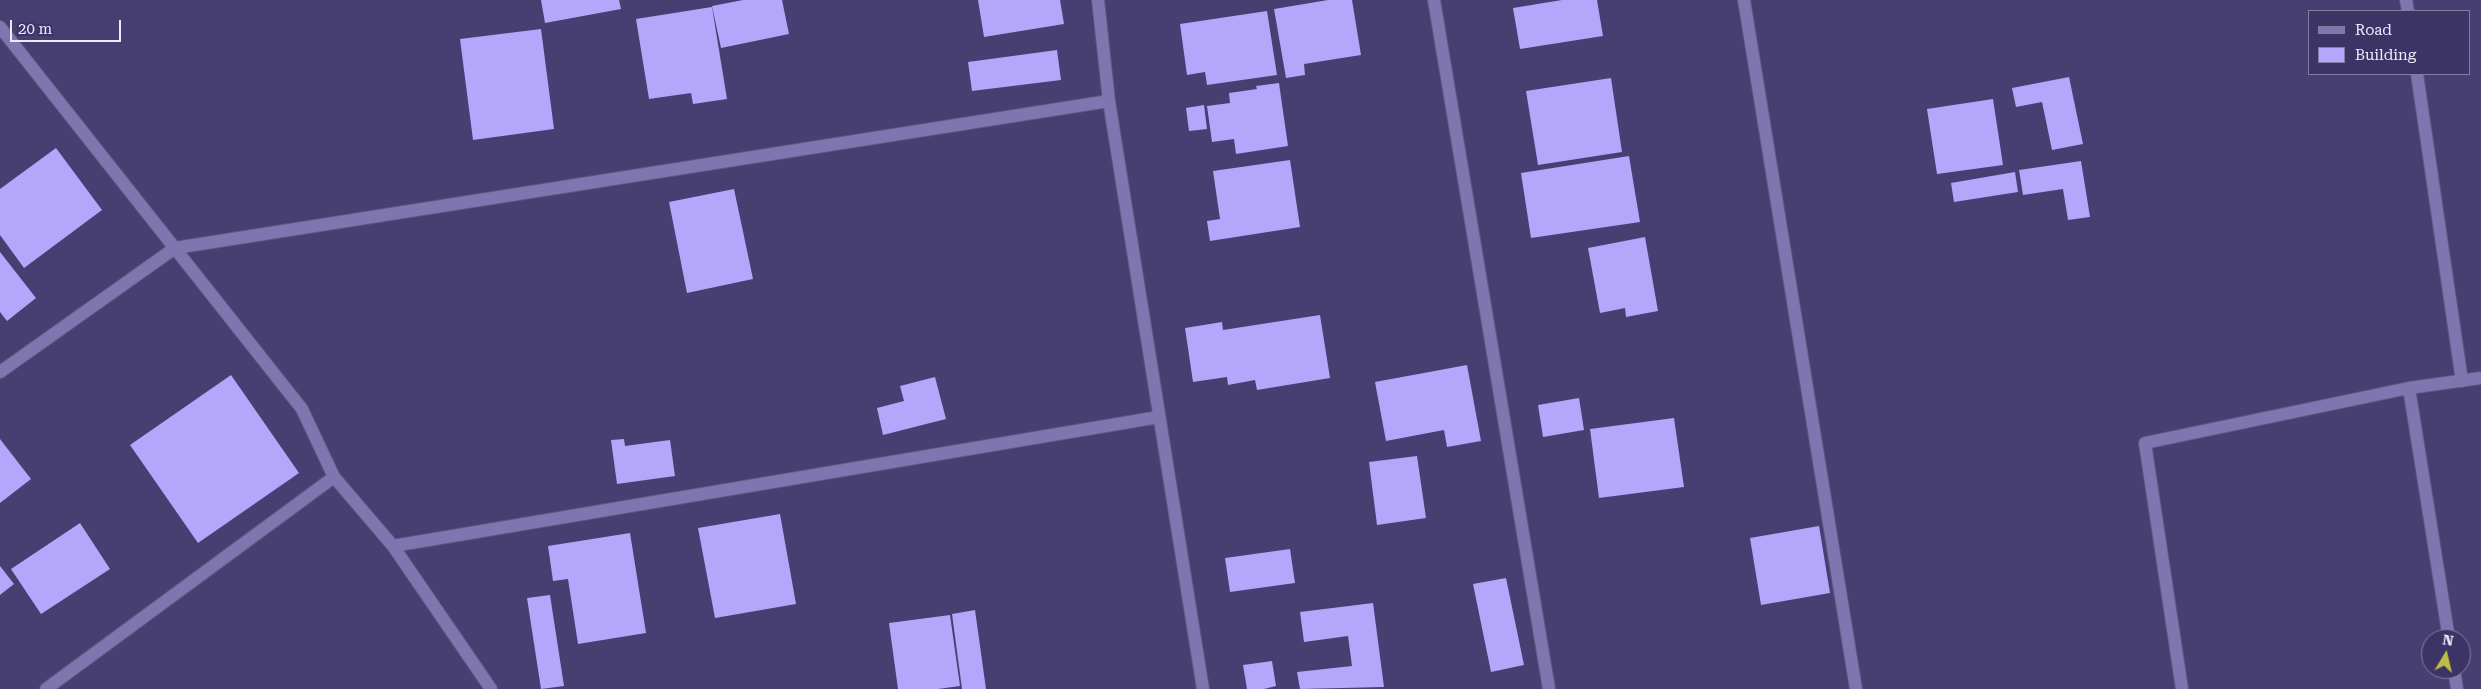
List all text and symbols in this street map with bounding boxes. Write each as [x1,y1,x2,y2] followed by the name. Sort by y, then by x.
[12,10,124,42] scale bar
[2308,10,2471,75] legend
[18,20,52,38] text: 20 m
[2355,21,2392,39] text: Road
[2355,46,2416,64] text: Building
[2421,629,2471,679] north arrow
[2442,631,2455,649] text: N

